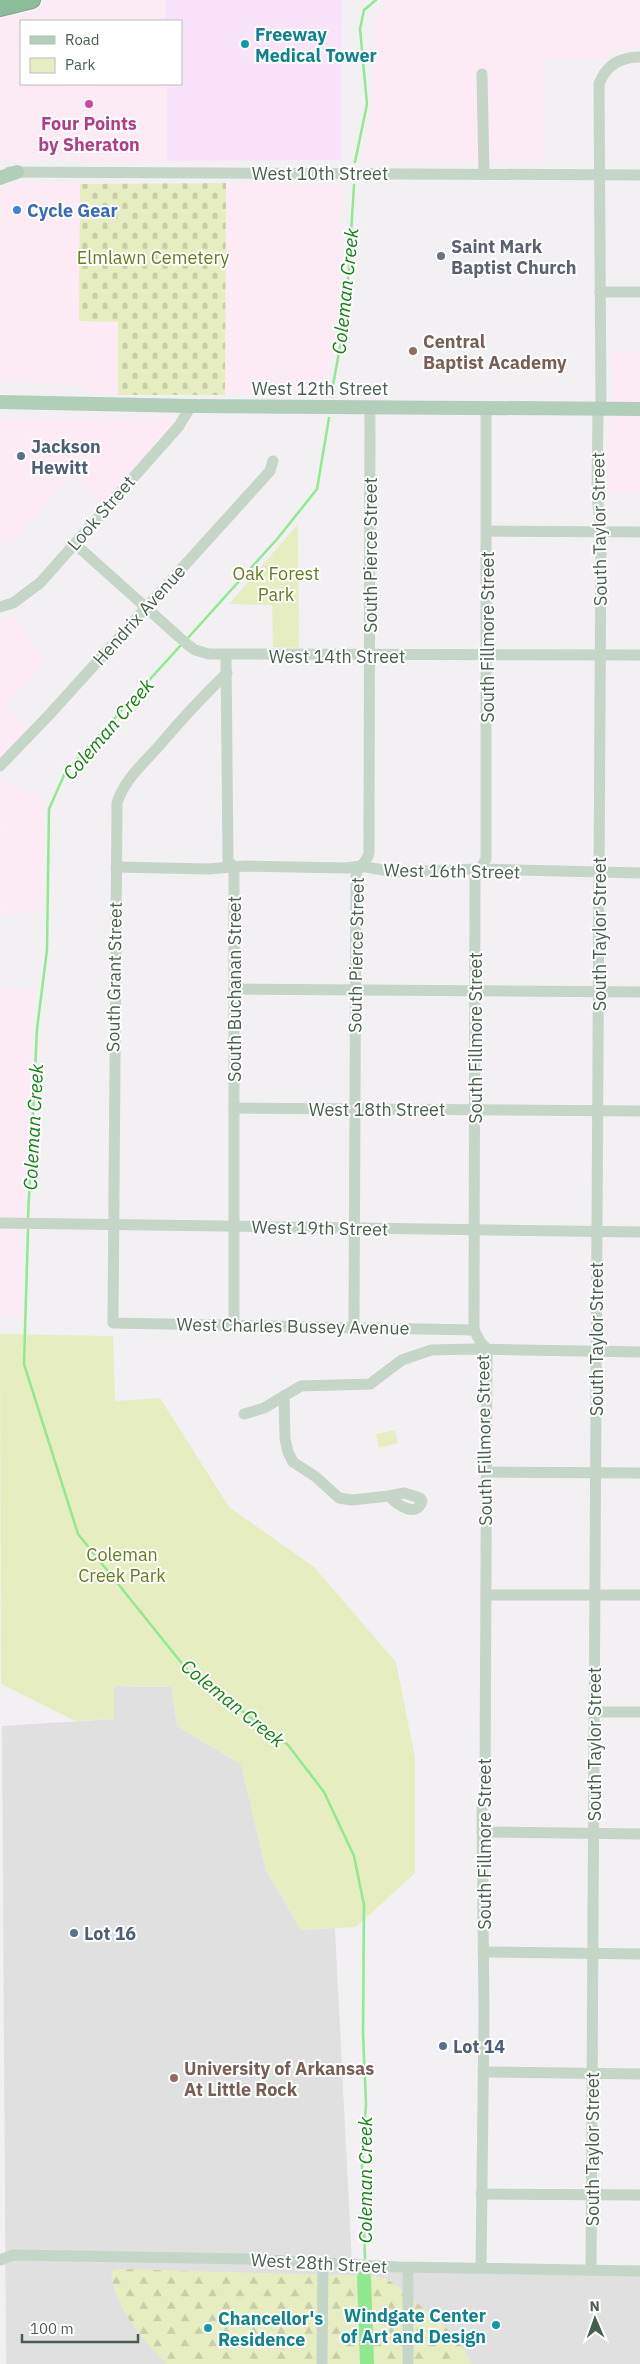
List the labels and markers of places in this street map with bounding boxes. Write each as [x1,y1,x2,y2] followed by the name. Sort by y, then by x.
[255,23,377,67] place label: Freeway Medical Tower
[239,38,251,50] marker: Freeway Medical Tower
[83,98,95,110] marker: Four Points by Sheraton
[38,112,140,156] place label: Four Points by Sheraton
[27,199,118,222] place label: Cycle Gear
[11,204,23,216] marker: Cycle Gear
[451,235,577,279] place label: Saint Mark Baptist Church
[435,250,447,262] marker: Saint Mark Baptist Church
[423,330,567,374] place label: Central Baptist Academy
[407,345,419,357] marker: Central Baptist Academy
[31,435,101,479] place label: Jackson Hewitt
[15,450,27,462] marker: Jackson Hewitt
[84,1922,136,1945] place label: Lot 16
[68,1927,80,1939] marker: Lot 16
[453,2035,505,2058] place label: Lot 14
[437,2040,449,2052] marker: Lot 14
[184,2057,374,2101] place label: University of Arkansas At Little Rock
[168,2072,180,2084] marker: University of Arkansas At Little Rock
[341,2304,486,2348] place label: Windgate Center of Art and Design
[218,2307,323,2351] place label: Chancellor's Residence
[490,2319,502,2331] marker: Windgate Center of Art and Design
[202,2322,214,2334] marker: Chancellor's Residence

